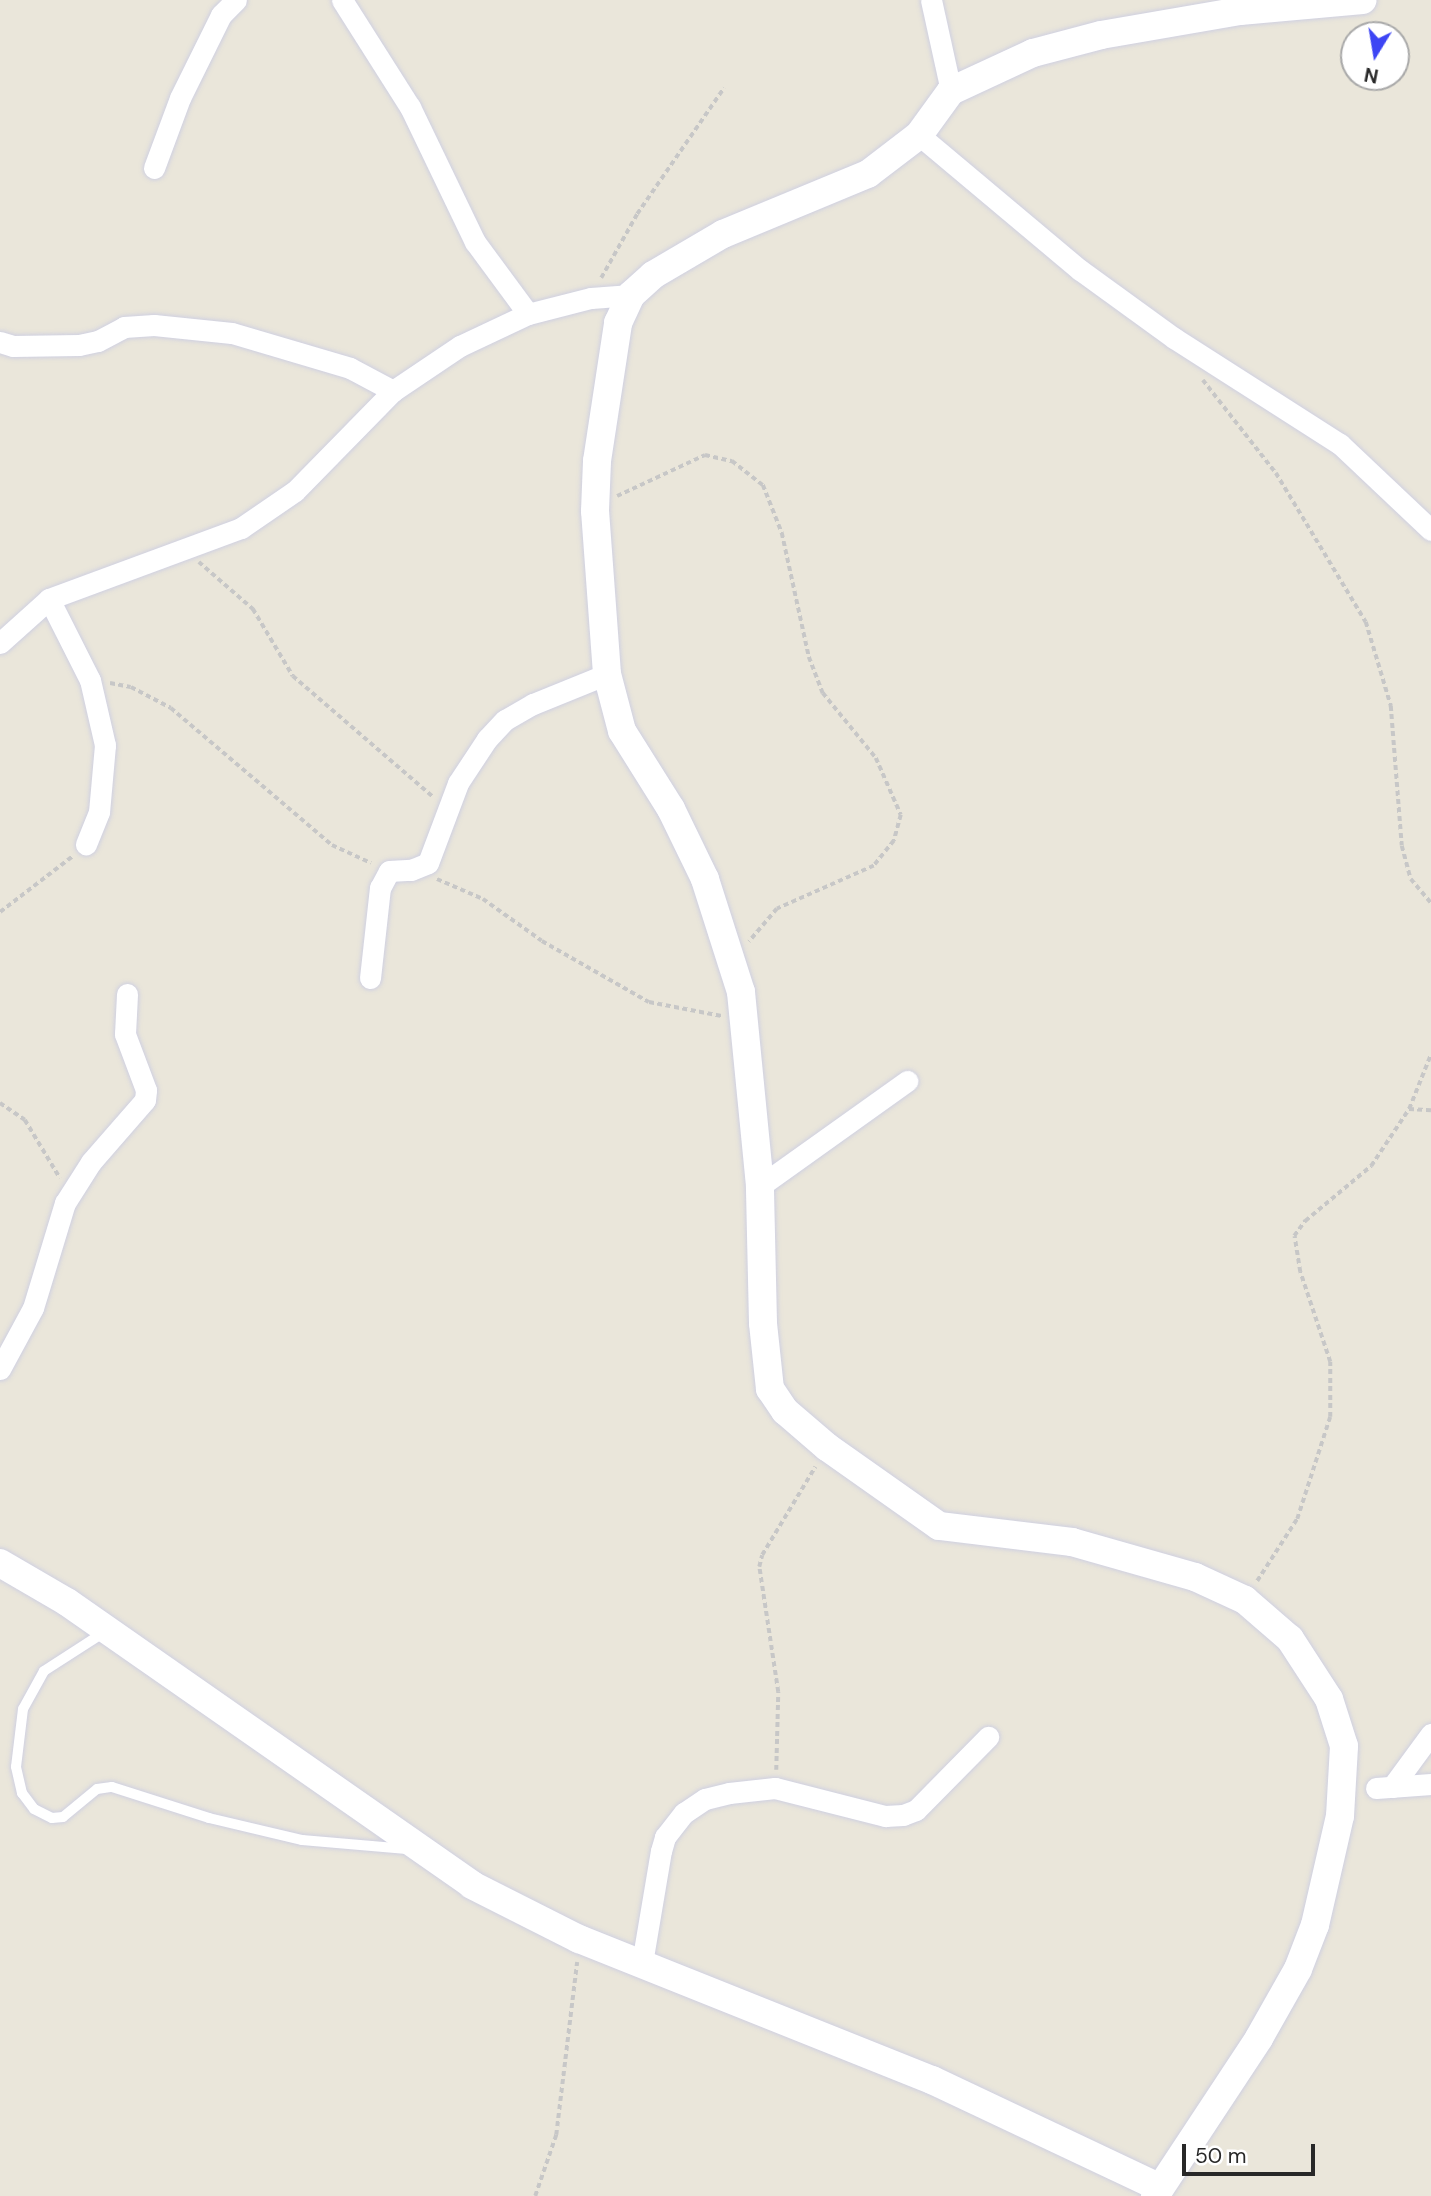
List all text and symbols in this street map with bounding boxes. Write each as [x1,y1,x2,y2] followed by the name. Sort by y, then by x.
[1340,21,1410,91] north arrow
[1362,62,1380,89] text: N
[1186,2130,1319,2174] scale bar
[1195,2142,1246,2170] text: 50 m

